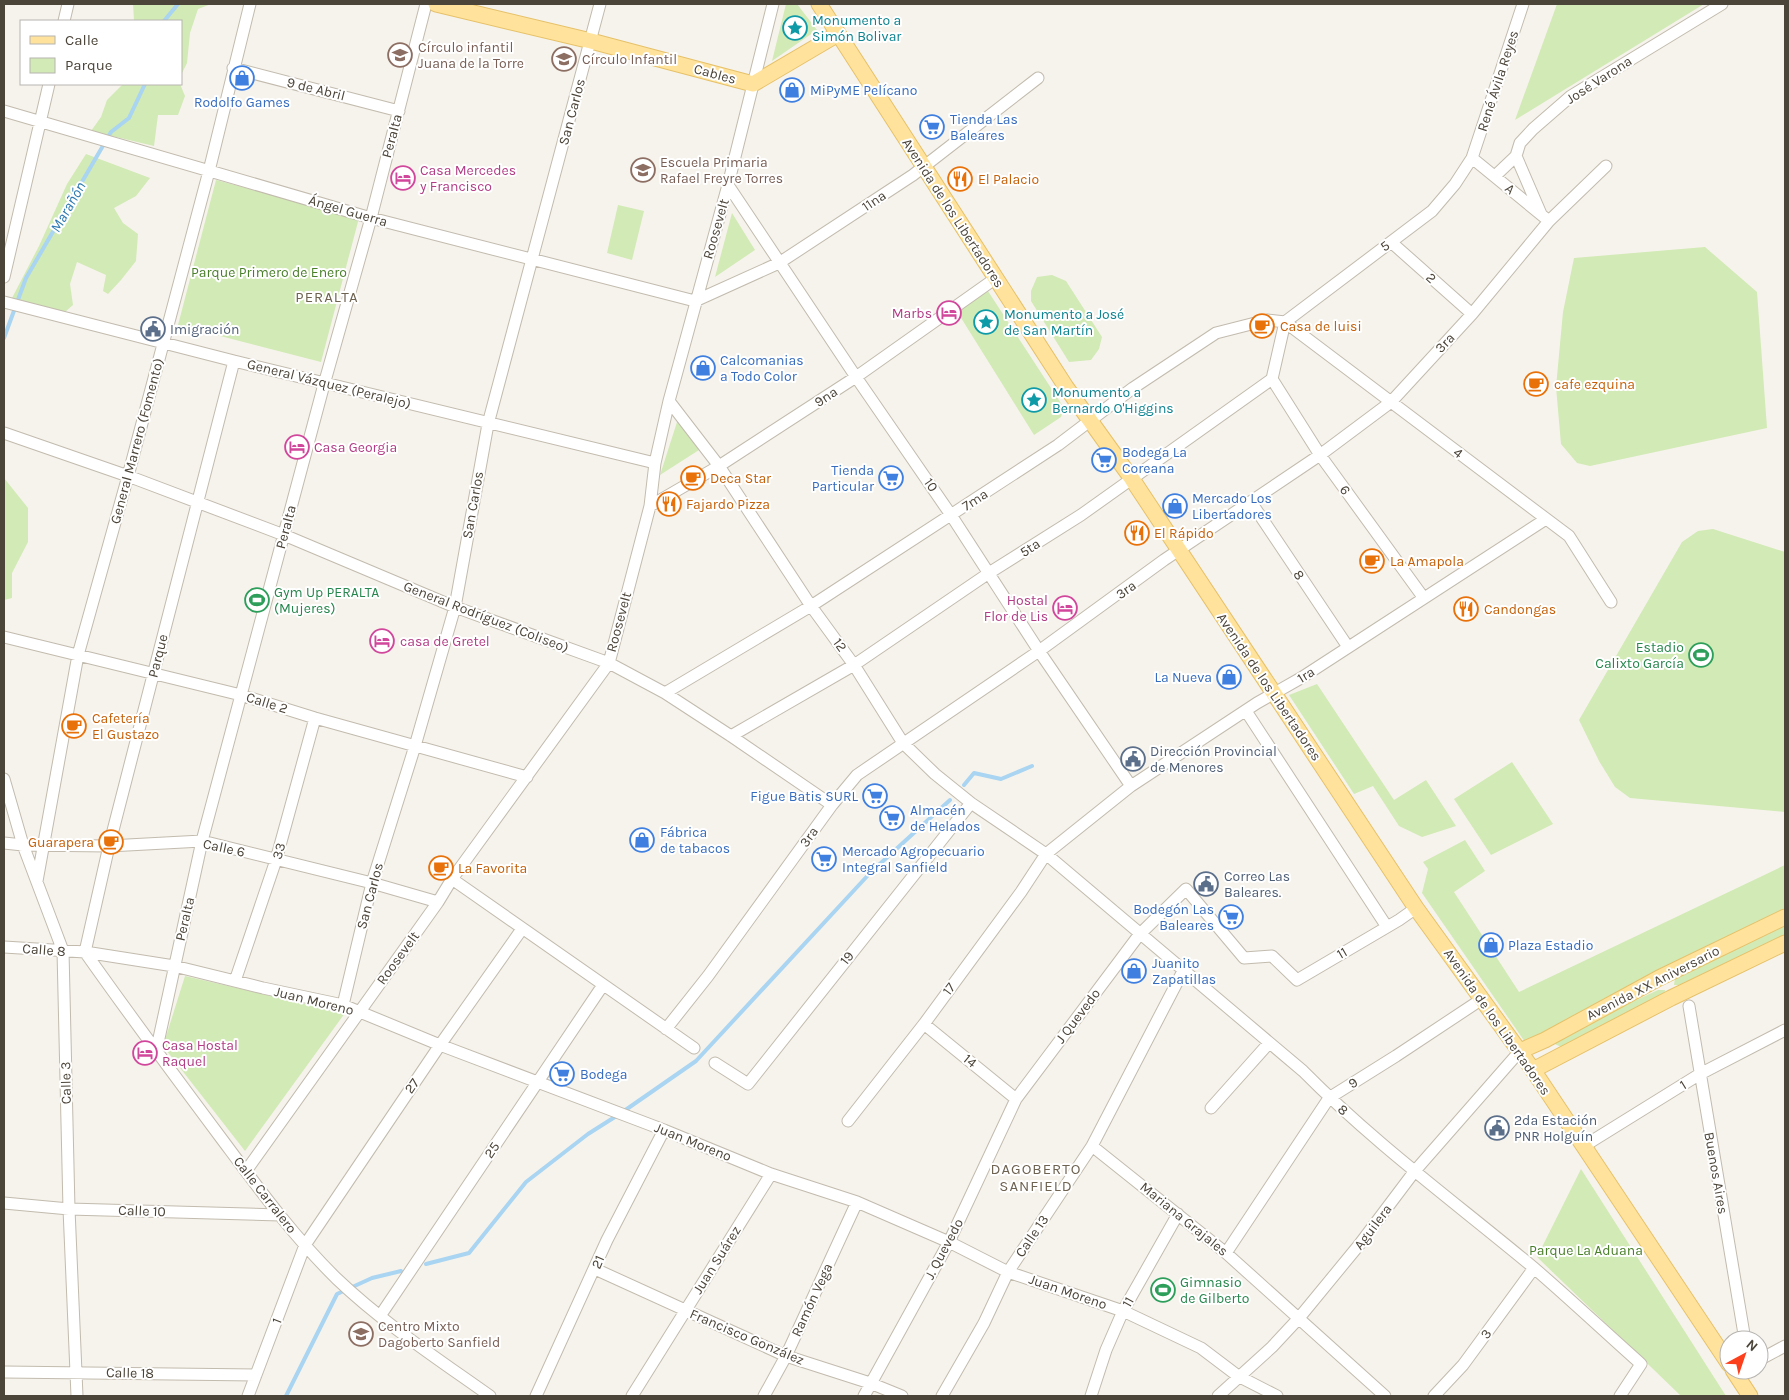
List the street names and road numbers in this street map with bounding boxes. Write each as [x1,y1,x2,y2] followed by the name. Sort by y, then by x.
[1473,28,1522,134] street label: René Ávila Reyes
[1563,52,1635,108] street label: José Varona
[692,60,738,88] street label: Cables
[285,74,347,104] street label: 9 de Abril
[555,77,589,147] street label: San Carlos
[378,112,406,160] street label: Peralta
[898,135,1008,291] street label: Avenida de los Libertadores
[1501,180,1519,198] street label: A
[859,187,889,215] street label: 11na
[307,191,390,230] street label: Ángel Guerra
[699,197,733,261] street label: Roosevelt
[1377,237,1393,255] street label: 5
[1422,269,1440,287] street label: 2
[1432,330,1458,356] street label: 3ra
[245,355,413,413] street label: General Vázquez (Peralejo)
[107,356,167,526] street label: General Marrero (Fomento)
[811,383,841,411] street label: 9na
[1450,444,1466,462] street label: 4
[459,470,487,540] street label: San Carlos
[920,475,942,495] street label: 10
[1336,482,1354,498] street label: 6
[959,485,991,515] street label: 7ma
[272,503,300,551] street label: Peralta
[1017,535,1043,561] street label: 5ta
[1290,567,1308,583] street label: 8
[1112,577,1140,603] street label: 3ra
[401,578,571,656] street label: General Rodríguez (Coliseo)
[603,590,635,654] street label: Roosevelt
[1213,610,1325,764] street label: Avenida de los Libertadores
[144,632,172,680] street label: Parque
[829,635,851,655] street label: 12
[1294,663,1318,687] street label: 1ra
[244,689,290,717] street label: Calle 2
[796,823,822,851] street label: 3ra
[201,835,247,861] street label: Calle 6
[269,841,289,861] street label: 33
[353,861,387,931] street label: San Carlos
[172,895,198,943] street label: Peralta
[373,928,423,988] street label: Roosevelt
[22,940,66,960] street label: Calle 8
[1584,942,1722,1024] street label: Avenida XX Aniversario
[1334,943,1350,963] street label: 11
[1440,946,1554,1098] street label: Avenida de los Libertadores
[836,948,858,968] street label: 19
[939,979,959,999] street label: 17
[272,983,356,1019] street label: Juan Moreno
[1052,985,1104,1047] street label: J Quevedo
[960,1050,980,1072] street label: 14
[57,1061,75,1105] street label: Calle 3
[1345,1074,1361,1092] street label: 9
[401,1075,423,1097] street label: 27
[1677,1077,1689,1093] street label: 1
[1334,1101,1352,1119] street label: 8
[652,1119,734,1165] street label: Juan Moreno
[1700,1131,1732,1215] street label: Buenos Aires
[480,1139,504,1161] street label: 25
[230,1153,300,1237] street label: Calle Carralero
[1137,1178,1231,1260] street label: Mariana Grajales
[1350,1201,1396,1253] street label: Aguilera
[118,1202,166,1220] street label: Calle 10
[1012,1212,1052,1260] street label: Calle 13
[921,1216,967,1282] street label: J. Quevedo
[689,1223,745,1297] street label: Juan Suárez
[588,1253,608,1271] street label: 21
[788,1261,836,1339] street label: Ramón Vega
[1027,1271,1109,1313] street label: Juan Moreno
[1118,1294,1138,1310] street label: 11
[687,1305,807,1369] street label: Francisco González
[268,1316,286,1326] street label: 1
[1477,1326,1495,1342] street label: 3
[106,1364,154,1382] street label: Calle 18

